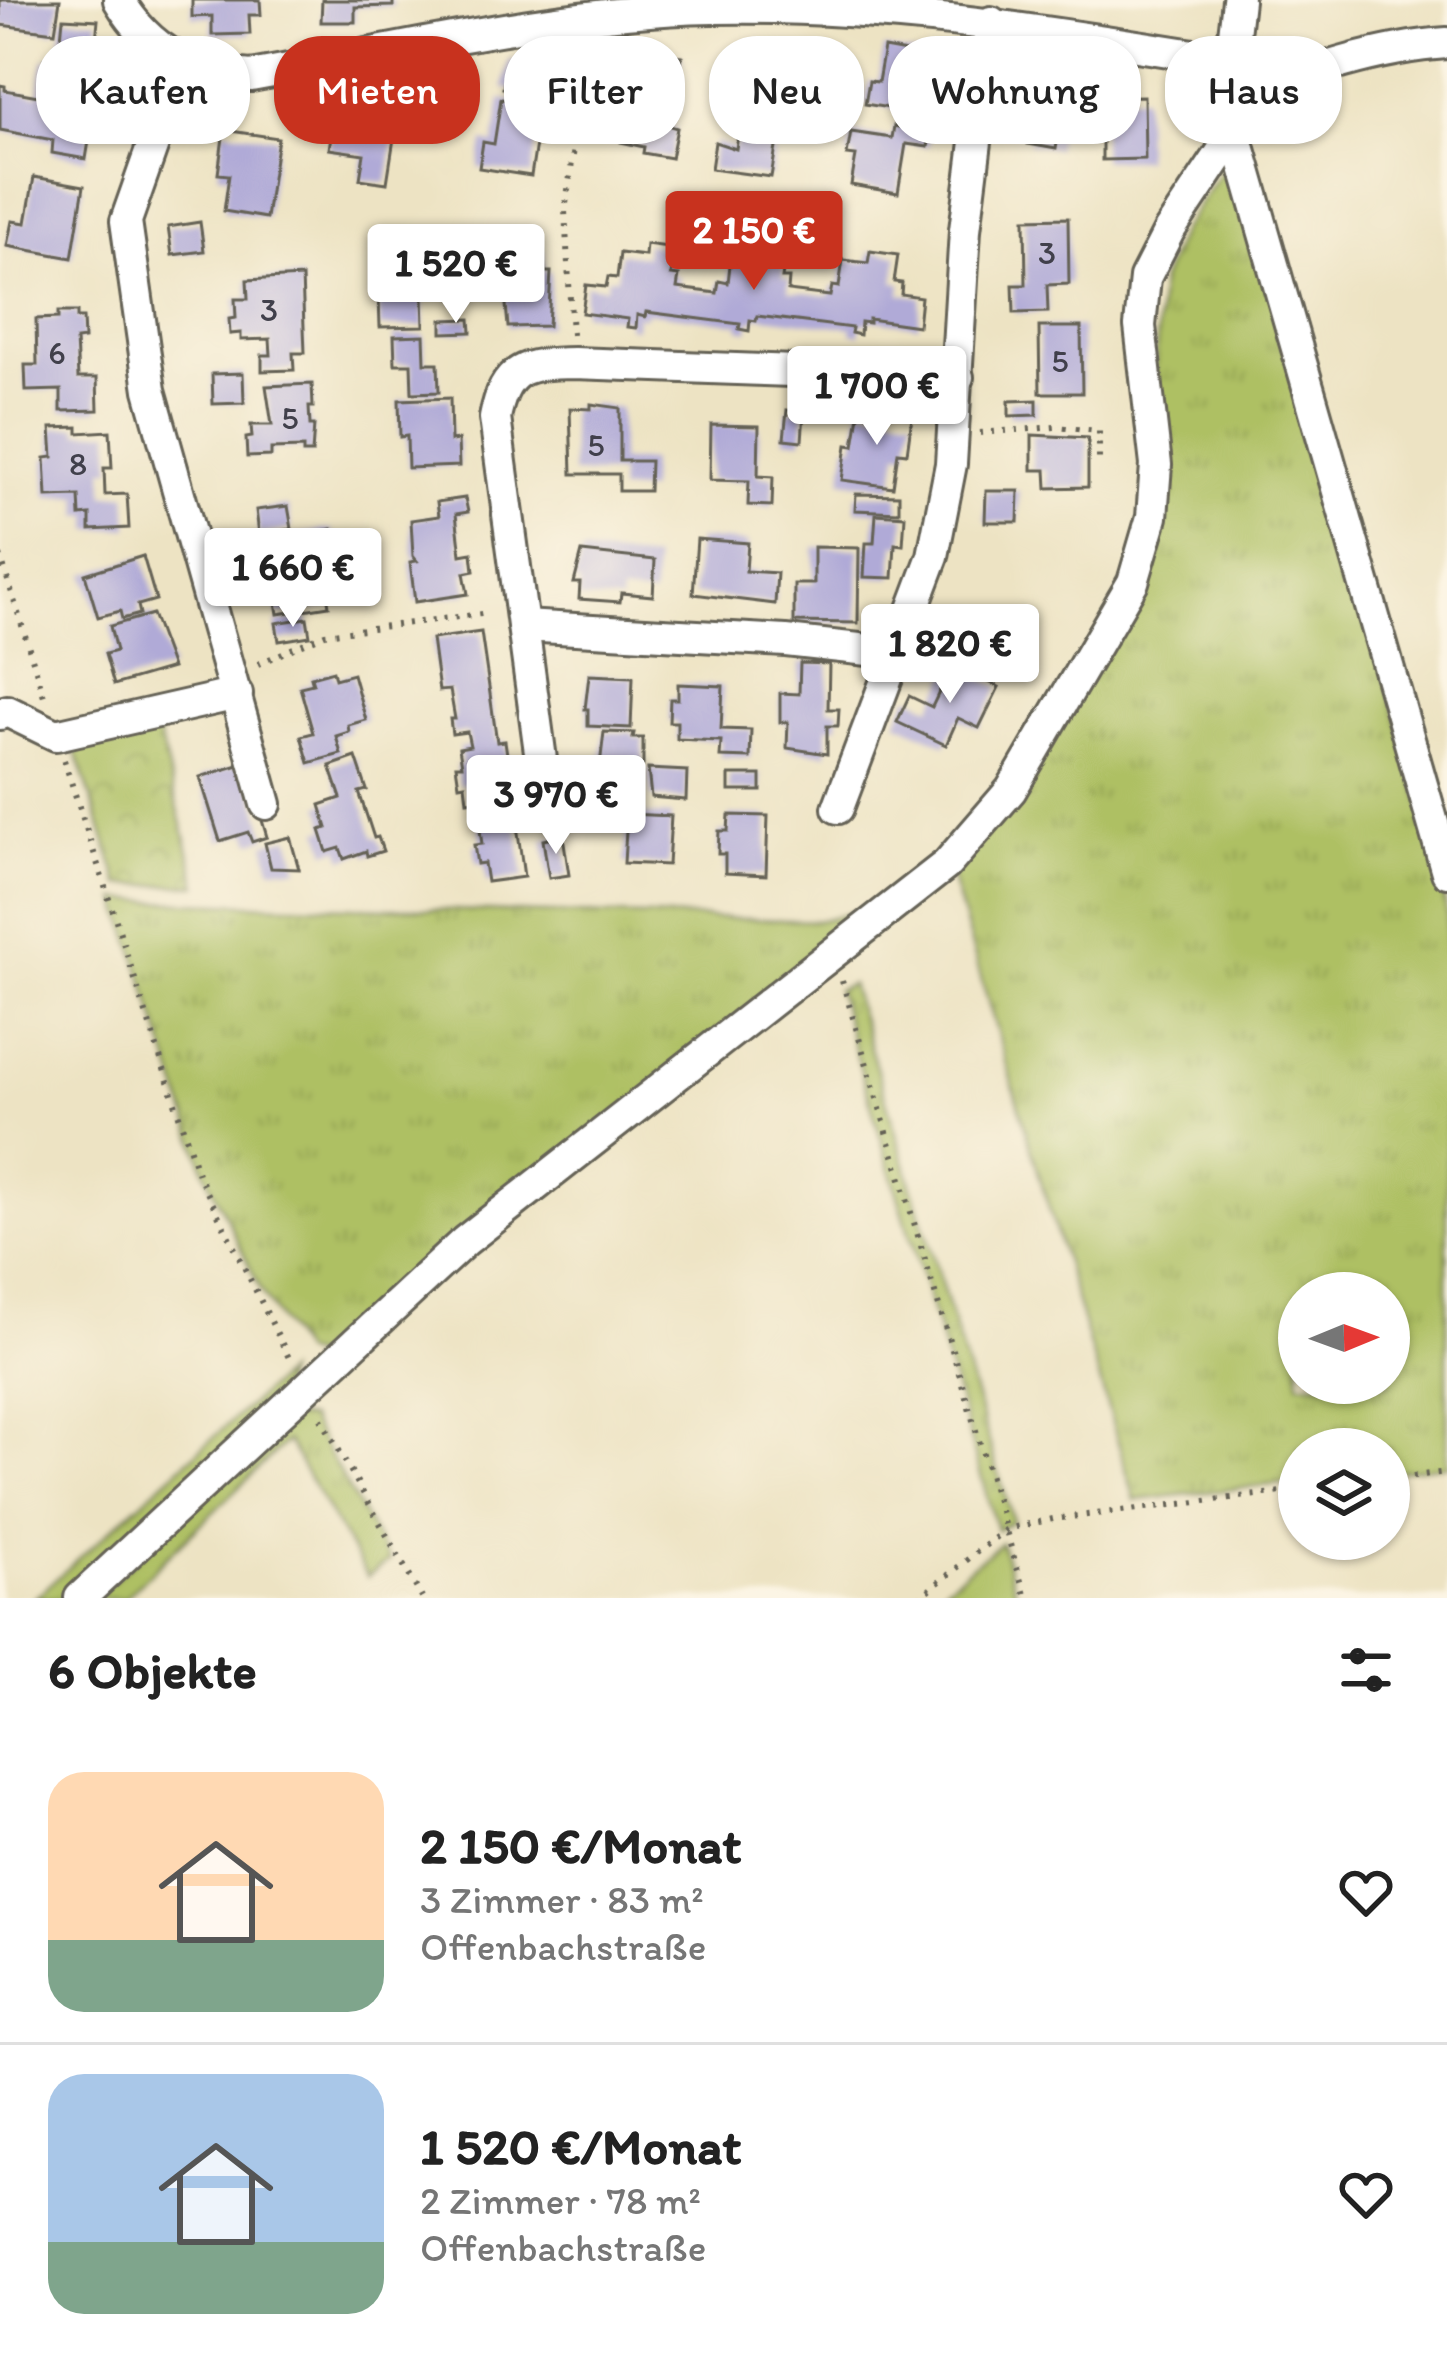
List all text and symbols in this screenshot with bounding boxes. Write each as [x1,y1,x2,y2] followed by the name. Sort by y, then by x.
[36,36,250,144] chip: Kaufen
[274,36,480,144] chip: Mieten
[504,36,685,144] chip: Filter
[709,36,864,144] chip: Neu
[888,36,1141,144] chip: Wohnung
[1165,36,1342,144] chip: Haus
[643,191,865,293] pin: 2 150 €
[693,206,815,253] text: 2 150 €
[345,224,567,326] pin: 1 520 €
[1038,233,1056,272] house number: 3
[395,239,517,286] text: 1 520 €
[260,290,278,329] house number: 3
[48,333,66,372] house number: 6
[1051,341,1069,380] house number: 5
[766,346,988,448] pin: 1 700 €
[814,361,940,408] text: 1 700 €
[281,398,299,437] house number: 5
[587,425,605,464] house number: 5
[69,444,87,483] house number: 8
[182,528,404,630] pin: 1 660 €
[231,543,355,590] text: 1 660 €
[839,604,1061,706] pin: 1 820 €
[888,619,1012,666] text: 1 820 €
[445,755,667,857] pin: 3 970 €
[494,770,618,817] text: 3 970 €
[1278,1272,1410,1404] north arrow
[1278,1272,1410,1560] map controls
[1278,1428,1410,1560] button: layers
[1333,1637,1399,1703] icon: filters
[48,1640,257,1701] text: 6 Objekte
[420,1815,741,1876] text: 2 150 €/Monat
[144,1820,288,1964] icon: home
[1333,1859,1399,1925] icon: heart
[420,1876,704,1923] text: 3 Zimmer · 83 m²
[420,1923,706,1970] text: Offenbachstraße
[420,2116,741,2177] text: 1 520 €/Monat
[144,2122,288,2266] icon: home
[1333,2161,1399,2227] icon: heart
[420,2177,701,2224] text: 2 Zimmer · 78 m²
[420,2224,706,2271] text: Offenbachstraße

